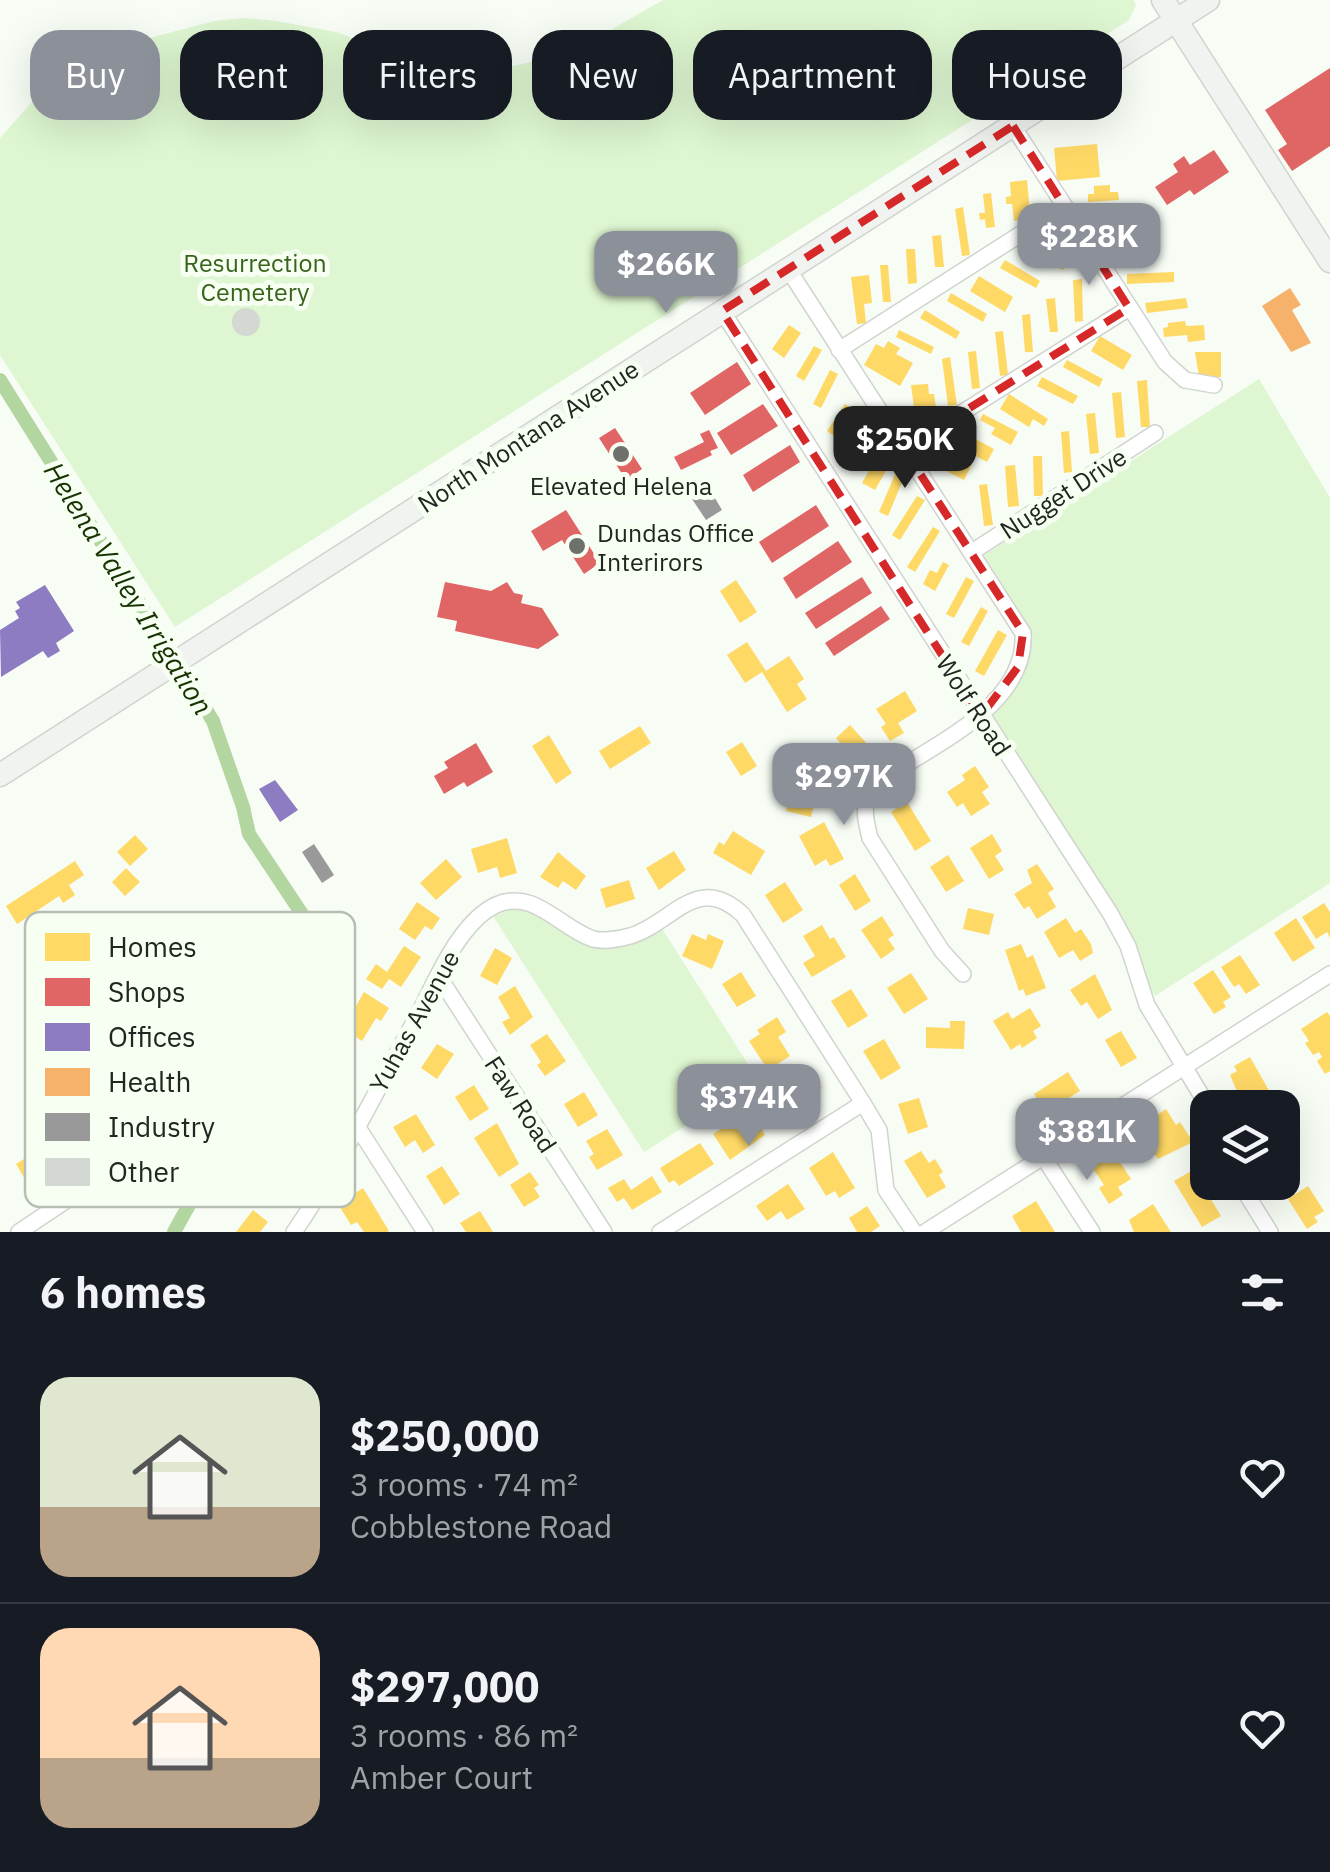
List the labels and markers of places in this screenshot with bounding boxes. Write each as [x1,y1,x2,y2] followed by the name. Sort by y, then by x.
[1019,203,1159,288] pin: $228K
[596,231,736,316] pin: $266K
[835,406,975,491] pin: $250K
[610,443,632,465] marker: Elevated Helena
[530,469,712,502] place label: Elevated Helena
[597,516,754,578] place label: Dundas Office Interirors
[566,535,588,557] marker: Dundas Office Interirors
[774,743,914,828] pin: $297K
[679,1064,819,1149] pin: $374K
[1017,1098,1157,1183] pin: $381K

